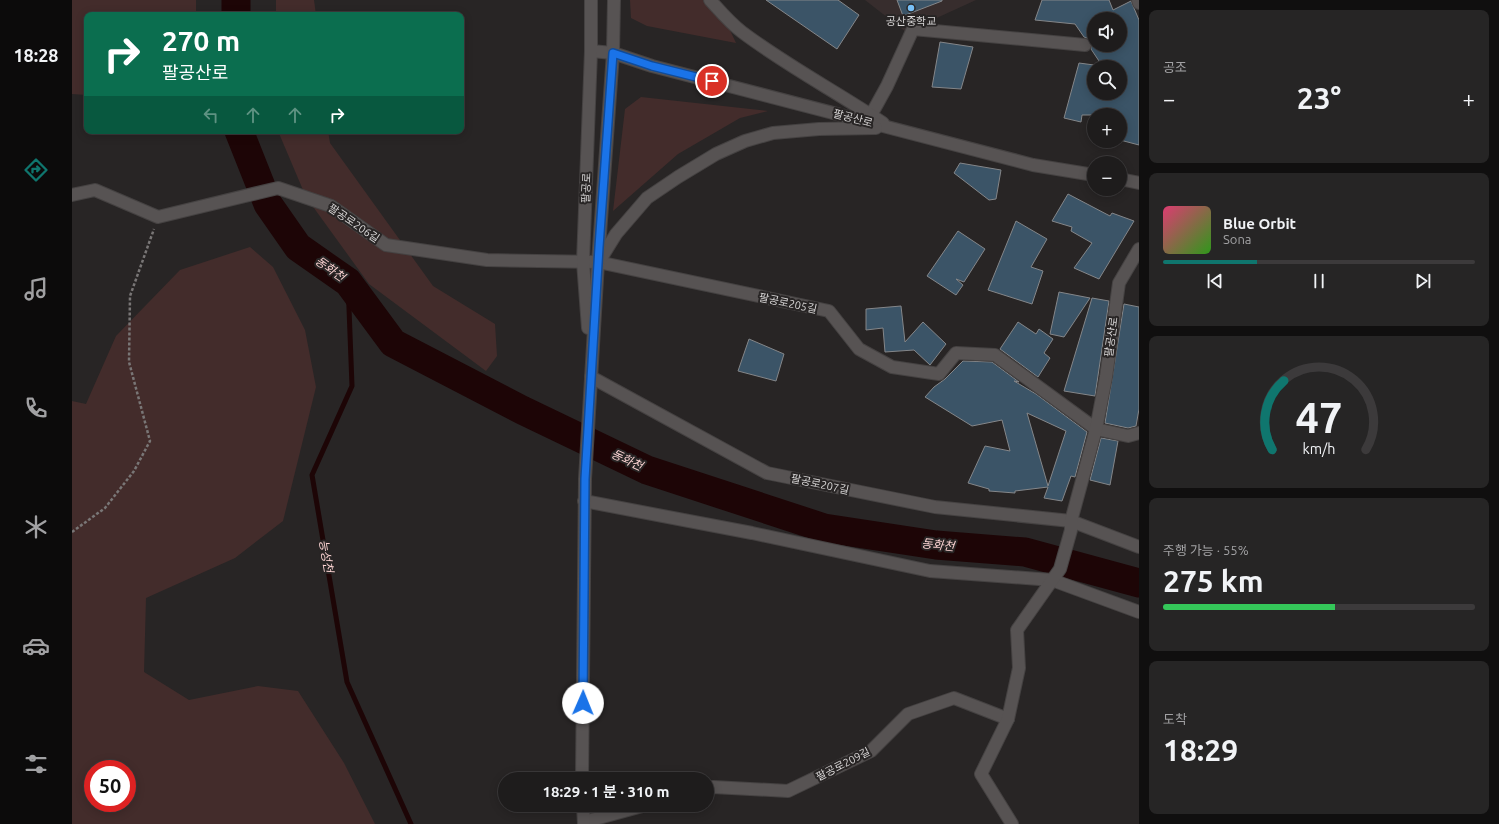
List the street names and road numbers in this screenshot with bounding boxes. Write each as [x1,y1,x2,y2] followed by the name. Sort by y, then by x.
[832,107,874,129] street label: 팔공산로
[579,173,593,203] street label: 팔공로
[326,202,382,244] street label: 팔공로206길
[758,291,818,315] street label: 팔공로205길
[1102,316,1120,358] street label: 팔공산로
[790,472,850,496] street label: 팔공로207길
[814,745,872,783] street label: 팔공로209길

